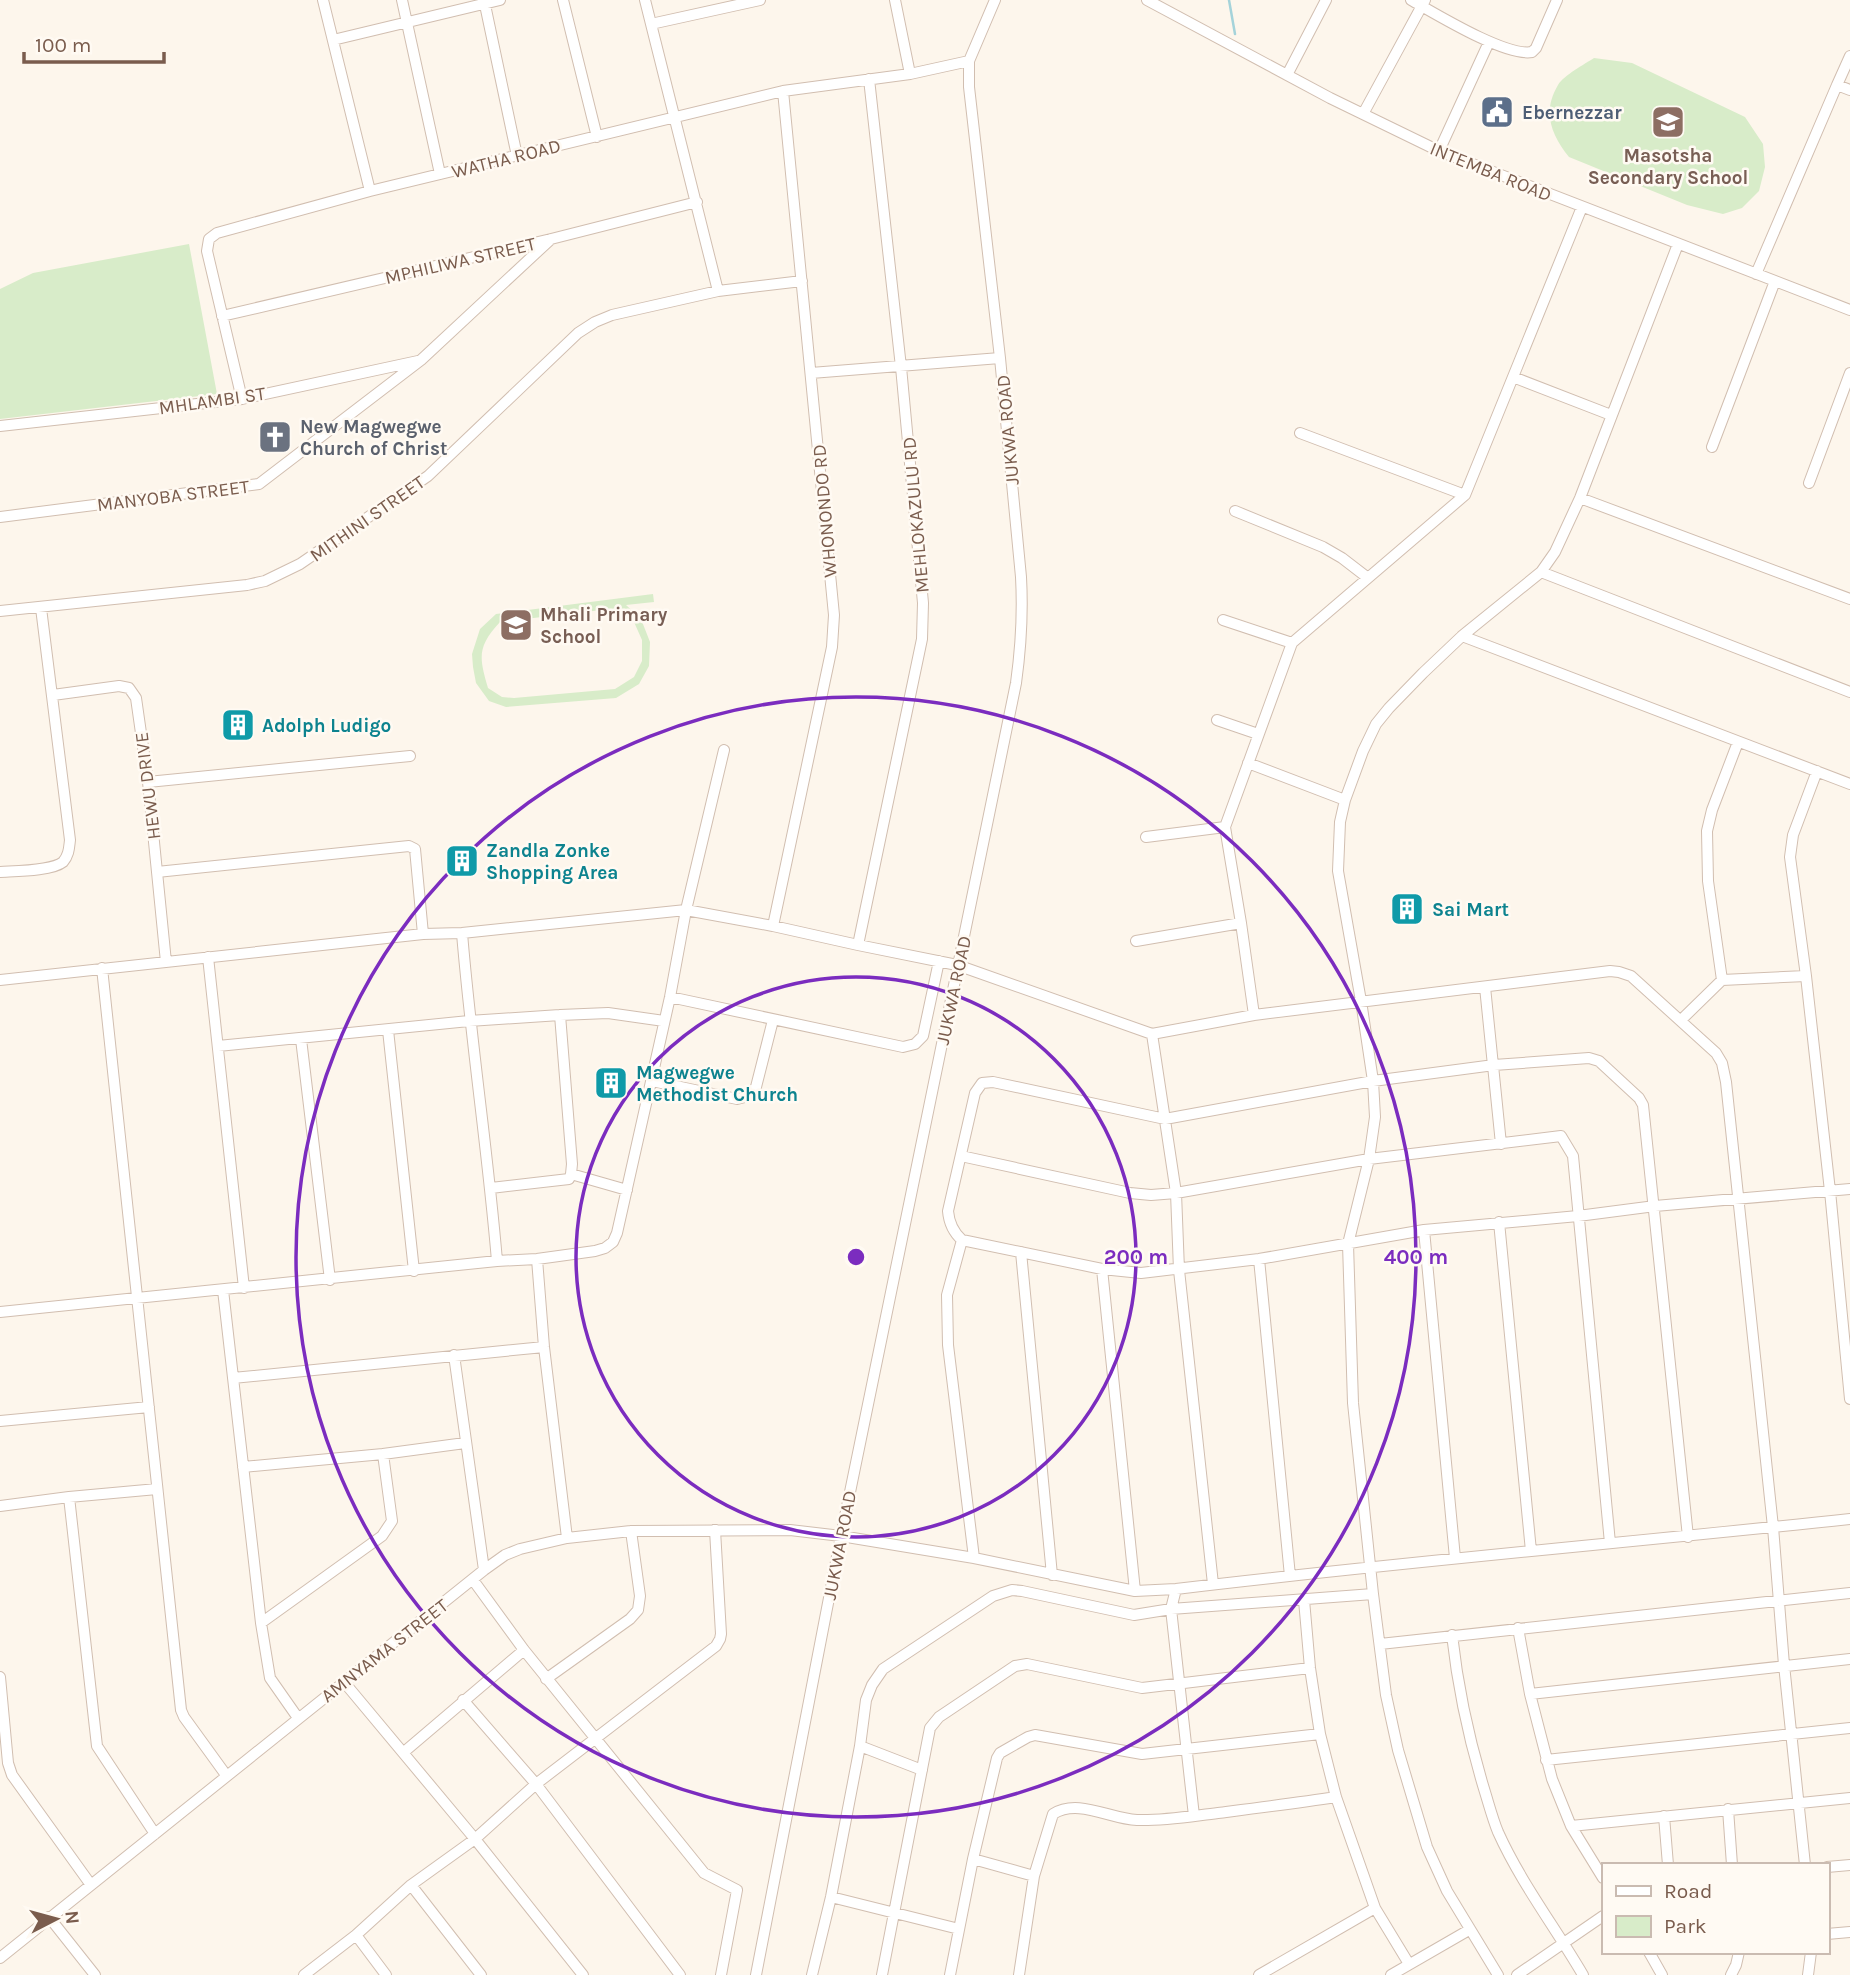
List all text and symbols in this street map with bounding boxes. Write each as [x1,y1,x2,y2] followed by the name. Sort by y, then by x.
[24,21,164,65] scale bar
[35,33,92,57] text: 100 m
[1478,93,1516,131] public building icon: Ebernezzar
[1522,102,1622,124] place label: Ebernezzar
[1649,103,1687,141] school or university icon: Masotsha Secondary School
[449,135,563,183] street label: WATHA ROAD
[1427,138,1555,206] street label: INTEMBA ROAD
[1588,145,1748,189] place label: Masotsha Secondary School
[383,233,538,289] street label: MPHILIWA STREET
[992,374,1024,486] street label: JUKWA ROAD
[157,383,267,419] street label: MHLAMBI ST
[300,416,448,460] place label: New Magwegwe Church of Christ
[256,418,294,456] church icon: New Magwegwe Church of Christ
[898,436,934,594] street label: MEHLOKAZULU RD
[808,443,842,578] street label: WHONONDO RD
[306,471,430,567] street label: MITHINI STREET
[96,476,251,516] street label: MANYOBA STREET
[540,604,668,648] place label: Mhali Primary School
[497,606,535,644] school or university icon: Mhali Primary School
[219,706,257,744] building icon: Adolph Ludigo
[262,715,391,737] place label: Adolph Ludigo
[130,731,166,841] street label: HEWU DRIVE
[486,840,618,884] place label: Zandla Zonke Shopping Area
[443,842,481,880] building icon: Zandla Zonke Shopping Area
[1388,890,1426,928] building icon: Sai Mart
[1432,899,1509,921] place label: Sai Mart
[932,934,976,1047] street label: JUKWA ROAD
[636,1062,798,1106] place label: Magwegwe Methodist Church
[592,1064,630,1102] building icon: Magwegwe Methodist Church
[844,1245,868,1269] centre of rings
[1104,1245,1168,1269] text: 200 m
[1384,1245,1448,1269] text: 400 m
[819,1489,861,1602] street label: JUKWA ROAD
[317,1594,453,1707] street label: AMNYAMA STREET
[1602,1863,1829,1954] legend
[1664,1879,1712,1903] text: Road
[21,1884,91,1954] north arrow
[60,1909,84,1925] text: N
[1664,1914,1707,1938] text: Park

